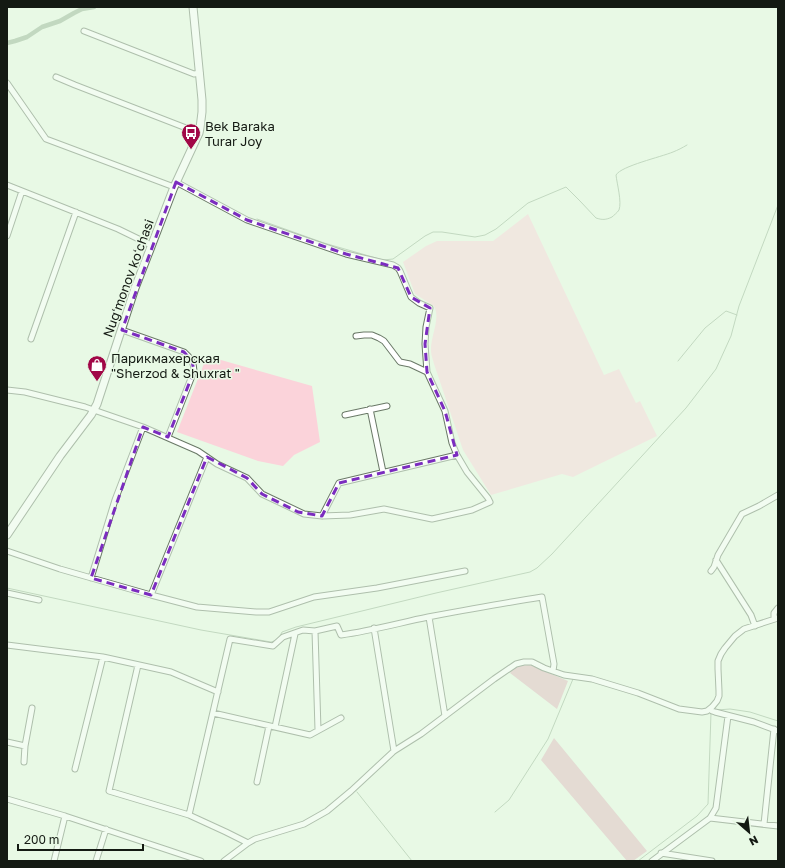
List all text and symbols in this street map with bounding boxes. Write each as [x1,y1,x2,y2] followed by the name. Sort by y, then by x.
[205,118,275,149] place label: Bek Baraka Turar Joy
[180,122,202,150] bus stop icon: Bek Baraka Turar Joy
[99,217,157,339] street label: Nugʻmonov koʻchasi
[111,350,240,381] place label: Парикмахерская "Sherzod & Shuxrat "
[86,354,108,382] shop icon: Парикмахерская "Sherzod & Shuxrat "
[729,812,769,852] north arrow
[18,826,143,852] scale bar
[24,832,59,847] text: 200 m
[747,834,761,849] text: N

